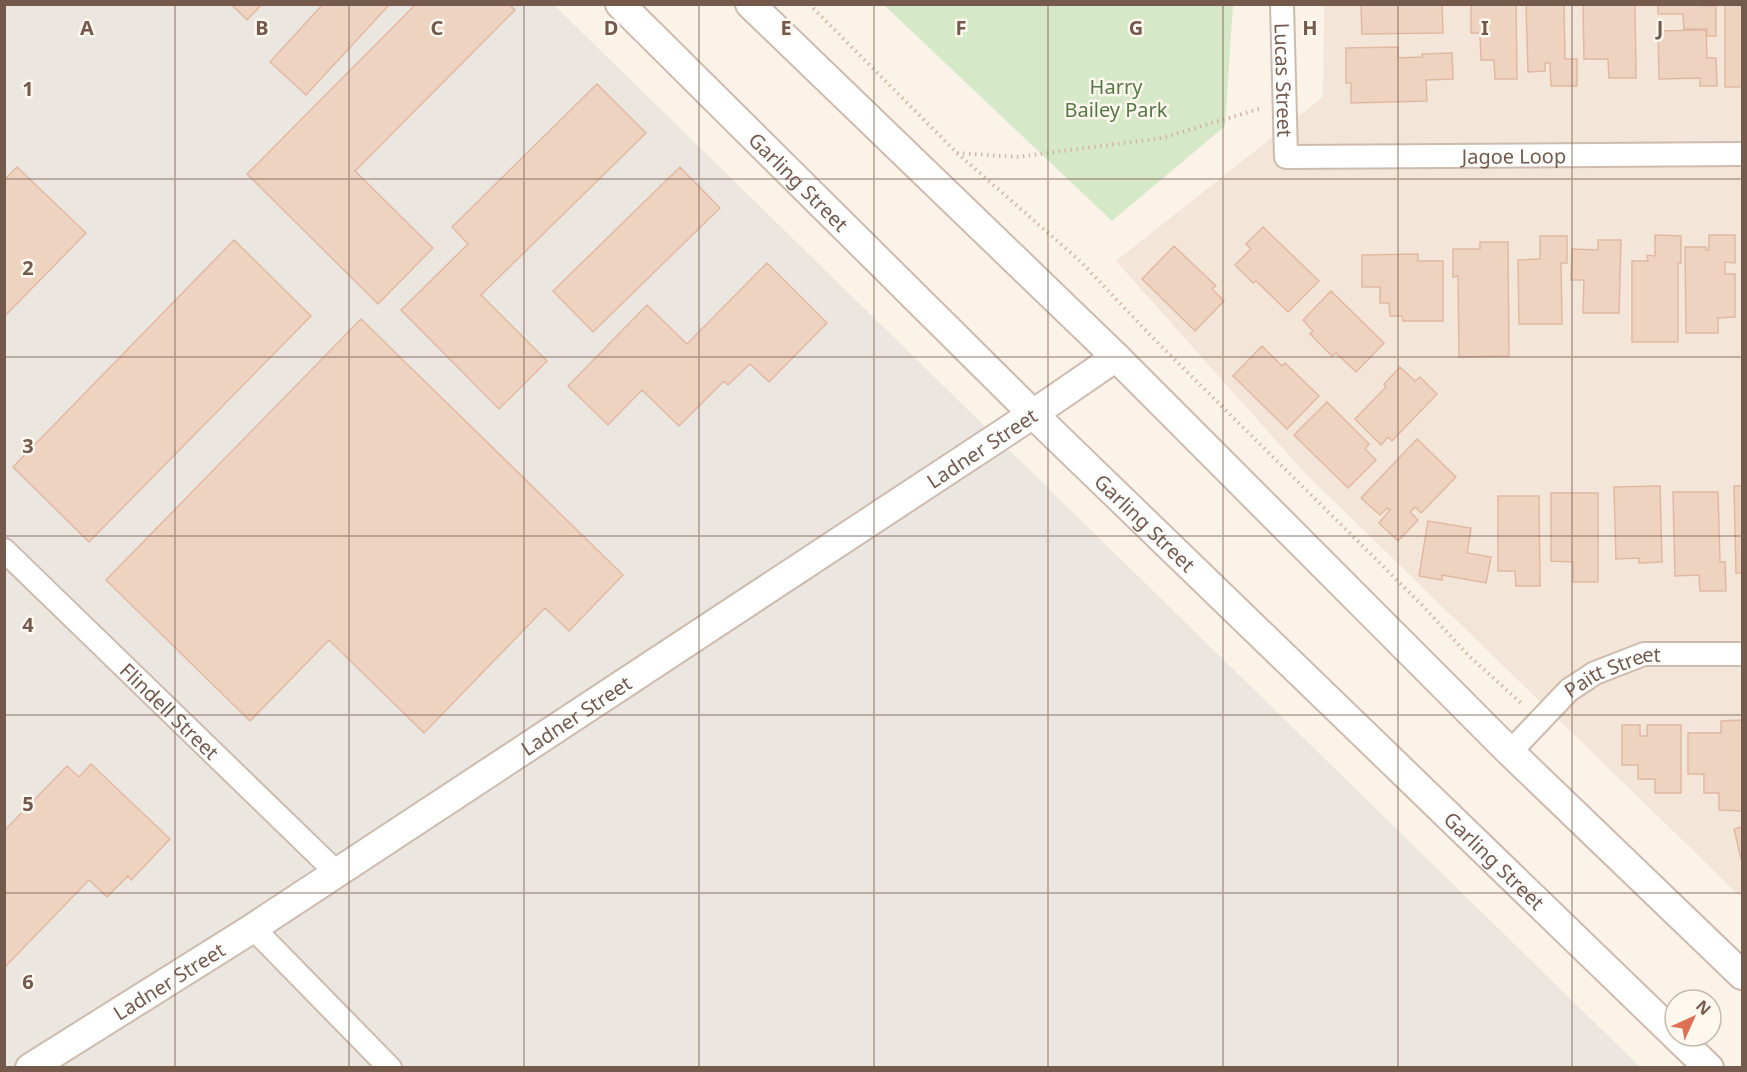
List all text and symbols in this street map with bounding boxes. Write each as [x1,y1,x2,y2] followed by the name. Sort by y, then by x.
[80,14,94,41] text: A
[255,14,269,41] text: B
[431,14,444,41] text: C
[604,14,618,41] text: D
[780,14,792,41] text: E
[956,14,966,41] text: F
[1129,14,1143,41] text: G
[1302,14,1318,41] text: H
[1481,14,1489,41] text: I
[1655,14,1663,41] text: J
[1269,22,1299,138] street label: Lucas Street
[1064,73,1168,123] park label: Harry Bailey Park
[22,75,34,102] text: 1
[743,126,855,237] street label: Garling Street
[1460,142,1566,169] street label: Jagoe Loop
[22,254,34,281] text: 2
[921,402,1042,494] street label: Ladner Street
[22,432,34,459] text: 3
[1089,468,1201,577] street label: Garling Street
[22,611,34,638] text: 4
[1559,641,1661,703] street label: Paitt Street
[114,657,225,765] street label: Flindell Street
[515,669,636,761] street label: Ladner Street
[22,790,34,817] text: 5
[1438,805,1551,915] street label: Garling Street
[108,936,230,1026] street label: Ladner Street
[22,968,34,995] text: 6
[1663,988,1723,1048] north arrow
[1691,995,1716,1020] text: N

